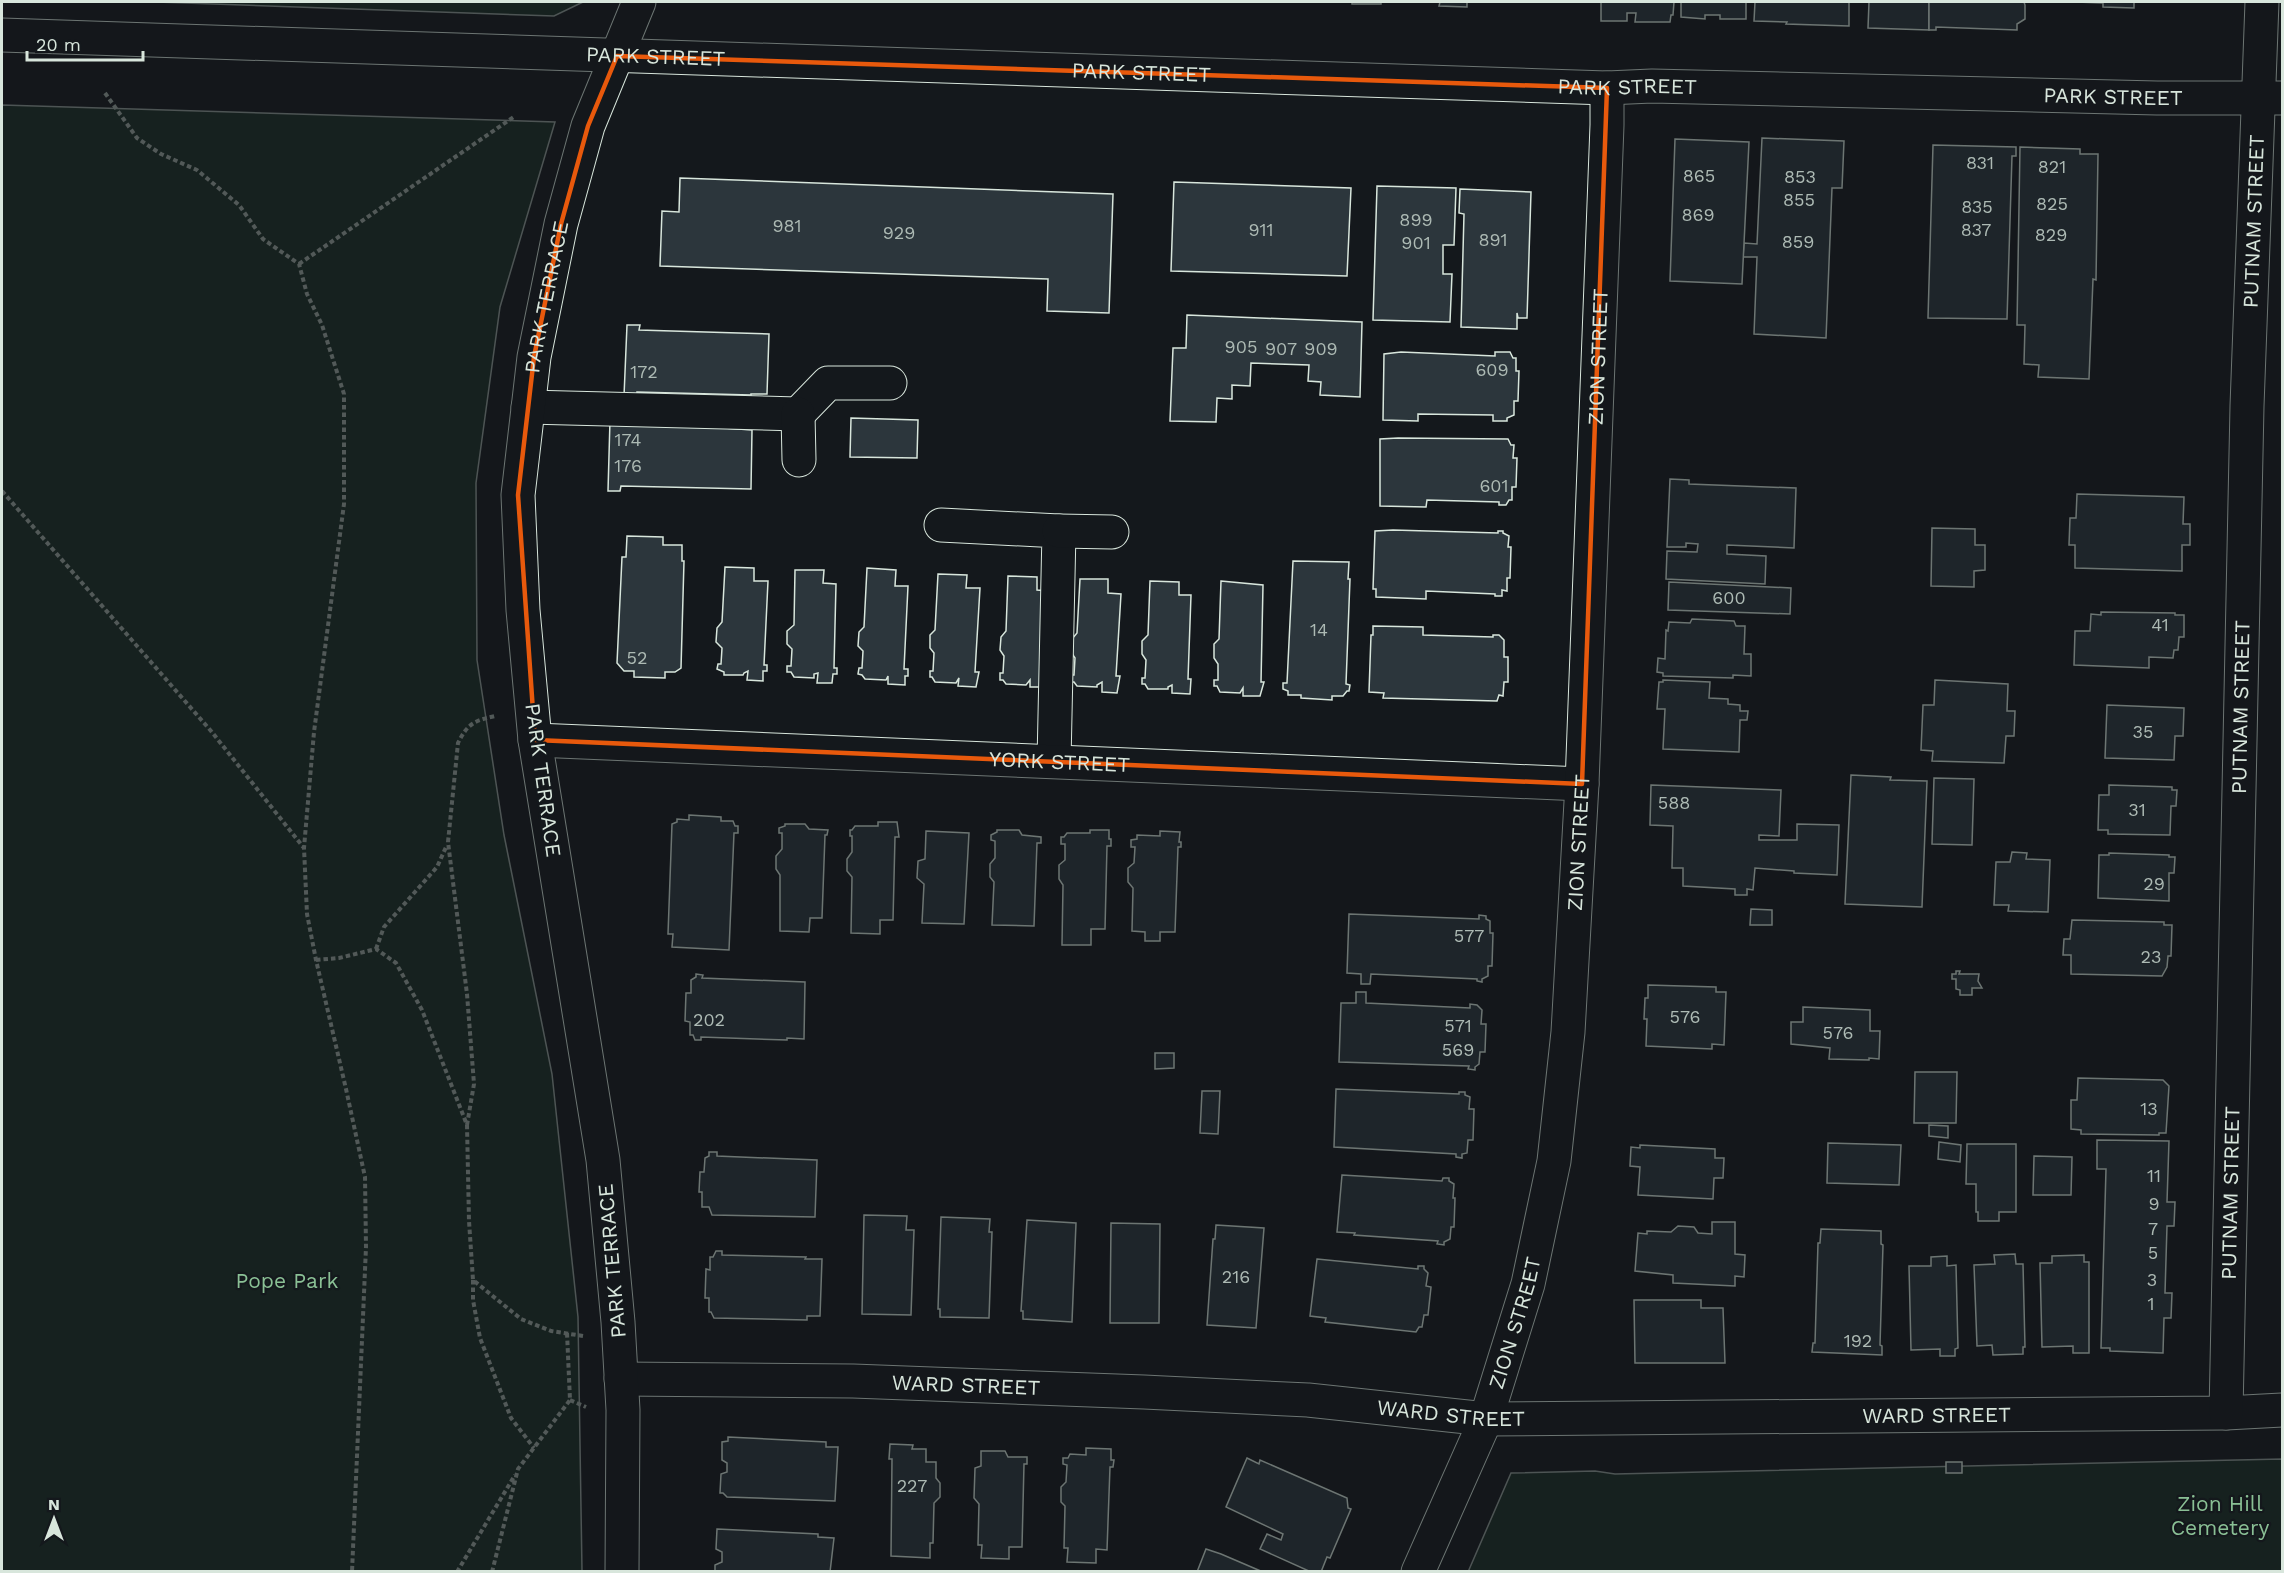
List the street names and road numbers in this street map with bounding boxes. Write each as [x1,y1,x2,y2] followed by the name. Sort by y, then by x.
[586,41,726,71] street label: PARK STREET
[1071,57,1212,87] street label: PARK STREET
[1557,73,1697,100] street label: PARK STREET
[2043,82,2183,110] street label: PARK STREET
[2238,134,2269,309] street label: PUTNAM STREET
[519,219,573,375] street label: PARK TERRACE
[1583,288,1613,426] street label: ZION STREET
[2226,620,2255,794] street label: PUTNAM STREET
[520,701,567,858] street label: PARK TERRACE
[989,746,1131,777] street label: YORK STREET
[1562,774,1594,912] street label: ZION STREET
[2216,1106,2244,1280] street label: PUTNAM STREET
[592,1183,631,1339] street label: PARK TERRACE
[1483,1254,1546,1392] street label: ZION STREET
[891,1369,1041,1400] street label: WARD STREET
[1376,1394,1525,1431] street label: WARD STREET
[1862,1402,2011,1428] street label: WARD STREET

